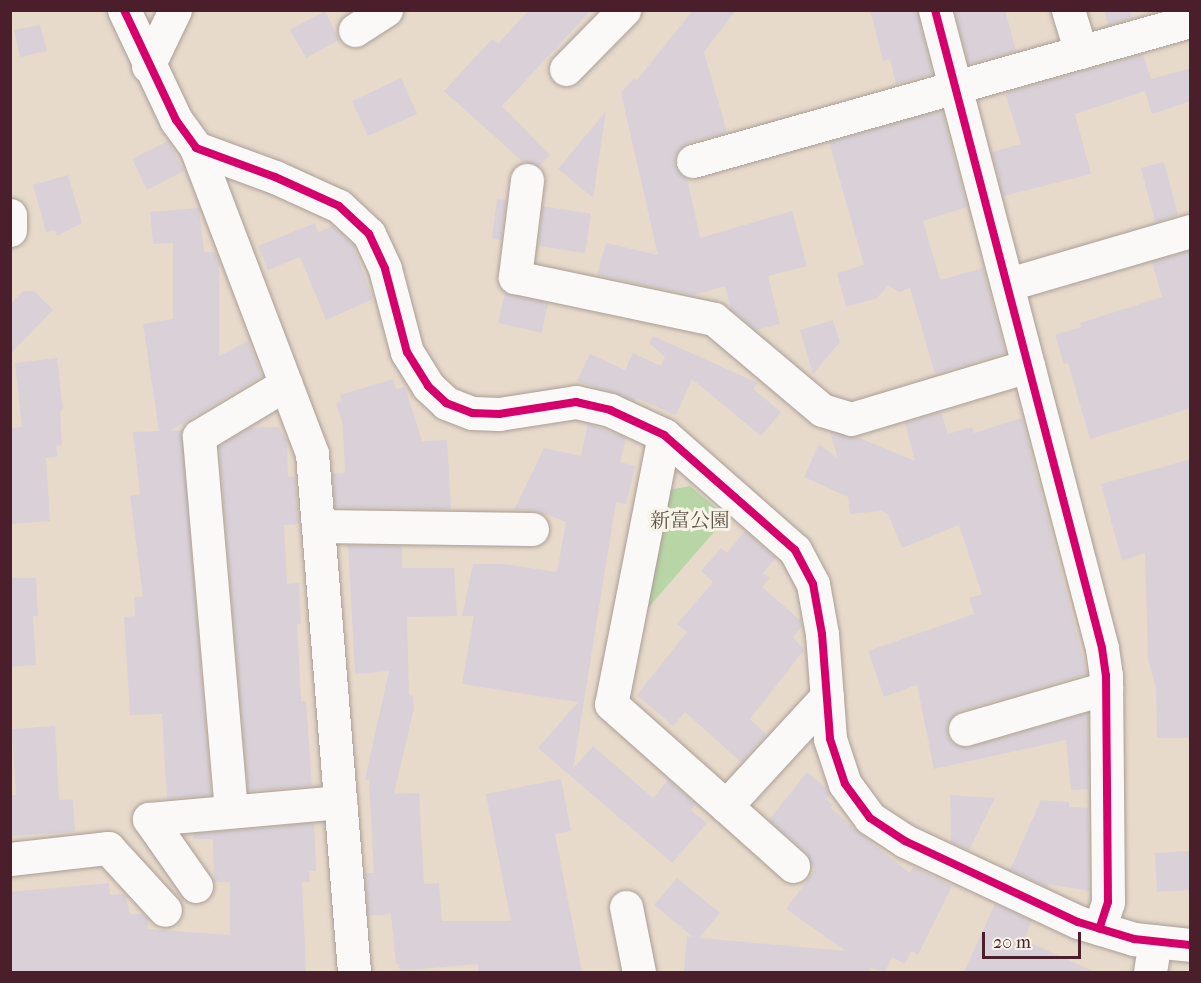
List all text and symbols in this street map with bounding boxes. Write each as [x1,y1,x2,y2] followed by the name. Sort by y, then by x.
[650,508,730,532] park label: 新富公園
[985,920,1084,958] scale bar
[993,932,1031,953] text: 20 m

